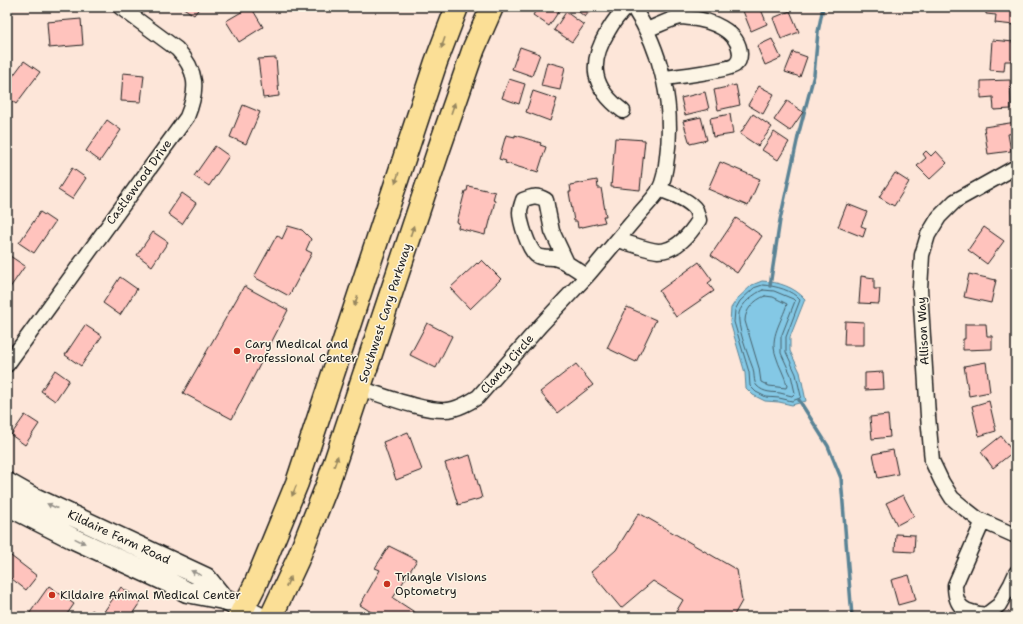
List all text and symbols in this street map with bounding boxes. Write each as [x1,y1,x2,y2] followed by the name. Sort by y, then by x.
[439,38,445,50] one-way arrow
[451,101,457,113] one-way arrow
[103,136,175,228] street label: Castlewood Drive
[394,172,400,184] one-way arrow
[409,225,415,237] one-way arrow
[355,241,415,385] street label: Southwest Cary Parkway
[353,296,359,308] one-way arrow
[913,296,933,366] street label: Allison Way
[477,331,537,397] street label: Clancy Circle
[245,336,357,366] place label: Cary Medical and Professional Center
[232,346,242,356] marker: Cary Medical and Professional Center
[333,454,339,466] one-way arrow
[290,486,296,498] one-way arrow
[47,503,58,509] one-way arrow
[65,506,173,568] street label: Kildaire Farm Road
[75,538,86,544] one-way arrow
[395,569,487,599] place label: Triangle Visions Optometry
[190,570,201,576] one-way arrow
[285,575,291,587] one-way arrow
[382,579,392,589] marker: Triangle Visions Optometry
[60,587,241,603] place label: Kildaire Animal Medical Center
[47,590,57,600] marker: Kildaire Animal Medical Center

